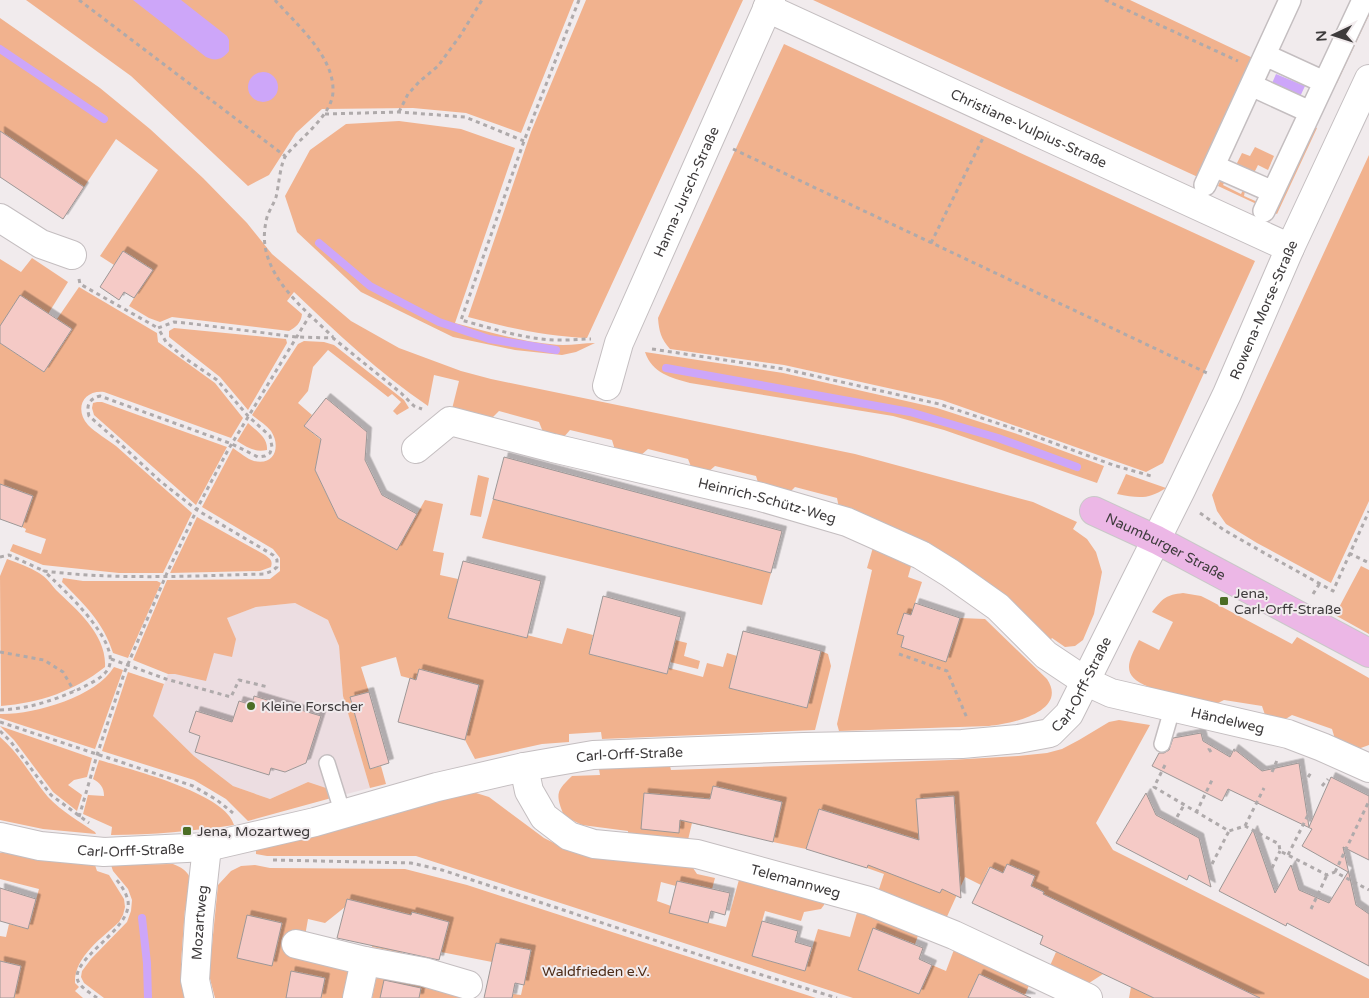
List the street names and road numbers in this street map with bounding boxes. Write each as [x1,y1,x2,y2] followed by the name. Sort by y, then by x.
[948,85,1109,172] street label: Christiane-Vulpius-Straße
[650,124,723,260] street label: Hanna-Jursch-Straße
[1226,237,1302,382] street label: Rowena-Morse-Straße
[696,474,838,527] street label: Heinrich-Schütz-Weg
[1103,510,1229,584] street label: Naumburger Straße
[1048,634,1115,736] street label: Carl-Orff-Straße
[1189,704,1266,737] street label: Händelweg
[575,744,683,767] street label: Carl-Orff-Straße
[76,840,185,861] street label: Carl-Orff-Straße
[749,861,842,902] street label: Telemannweg
[188,884,212,961] street label: Mozartweg

